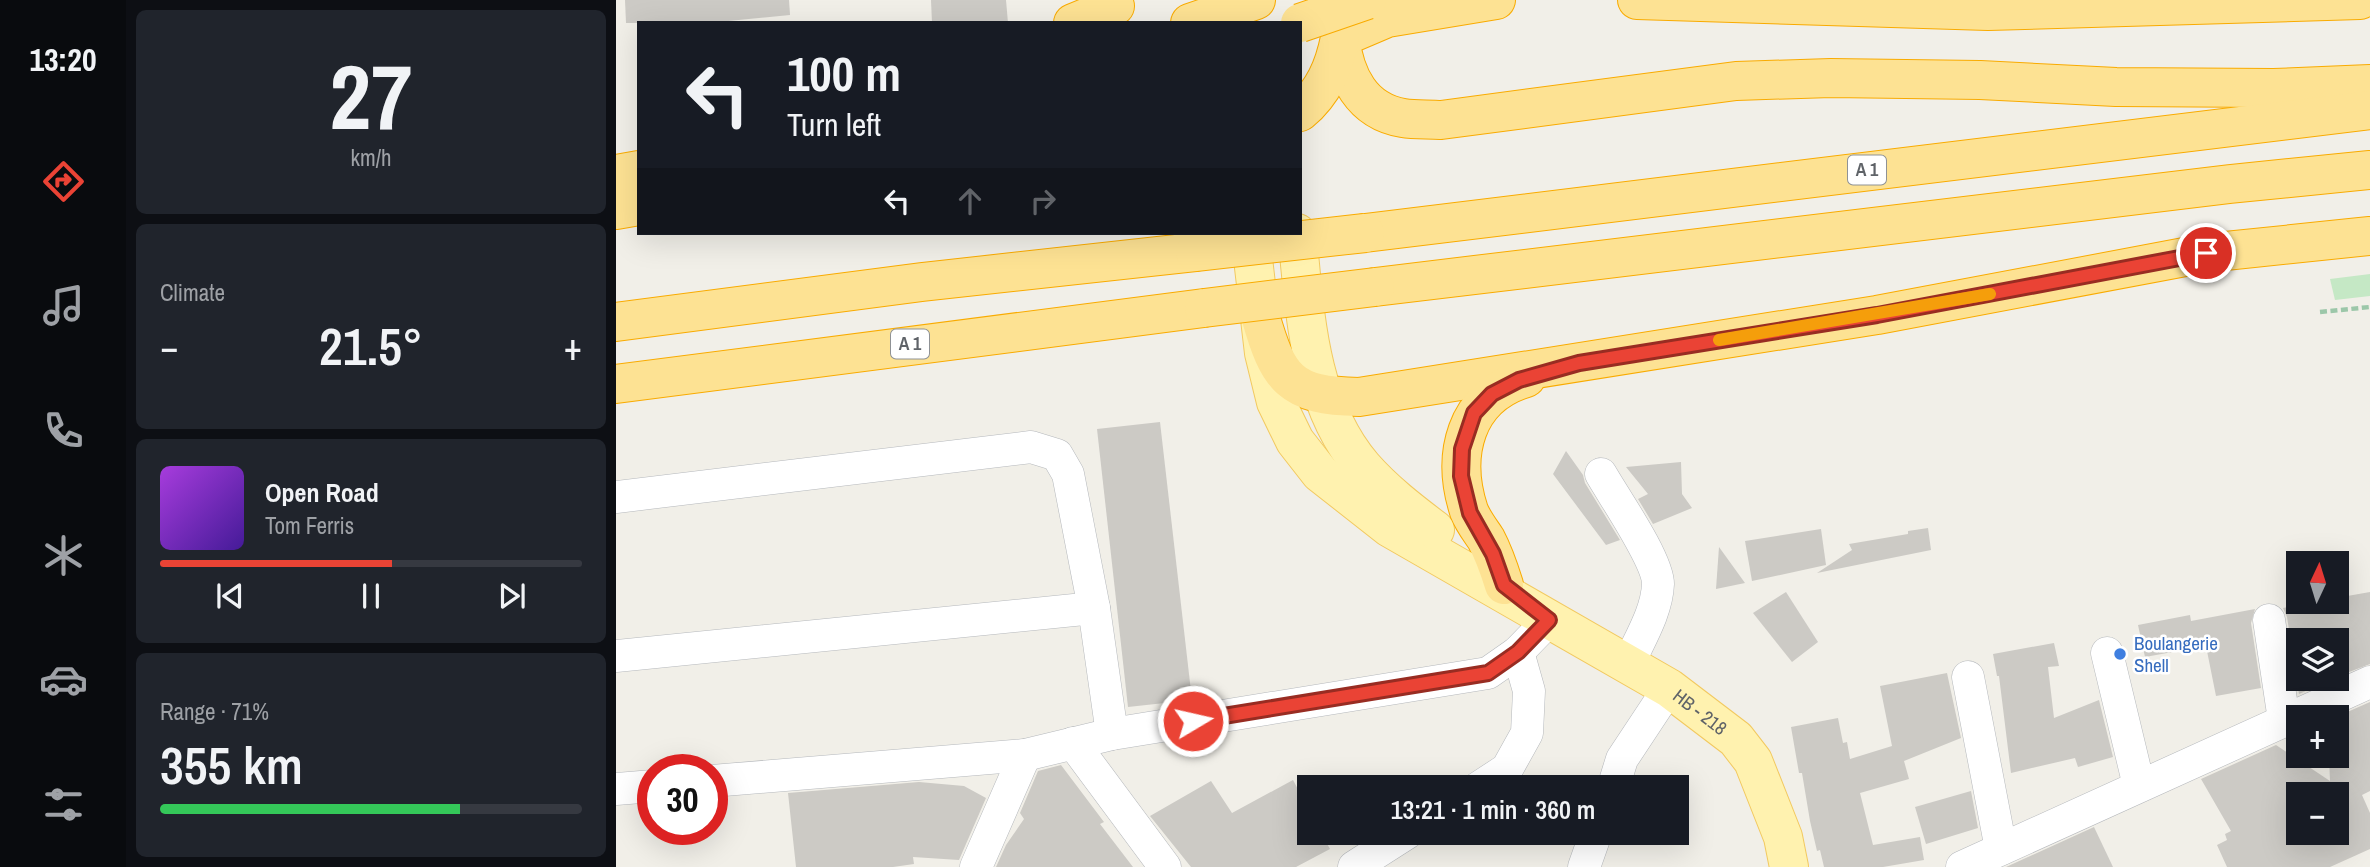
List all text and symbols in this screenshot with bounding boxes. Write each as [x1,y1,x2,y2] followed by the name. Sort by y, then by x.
[330,35,413,157] text: 27
[29,38,97,81] text: 13:20
[787,40,901,106] text: 100 m
[672,49,763,140] icon: left
[787,103,881,146] text: Turn left
[351,142,391,173] text: km/h
[1848,155,1886,184] road number: A 1
[39,157,88,206] icon: directions
[878,182,916,220] icon: left
[951,182,989,220] icon: ahead
[1024,182,1062,220] icon: right
[2176,223,2236,283] pin
[2187,234,2225,272] icon: arrive
[160,277,225,308] text: Climate
[39,281,88,330] icon: music
[319,311,423,381] text: 21.5°
[160,321,178,372] text: −
[564,321,582,372] text: +
[891,330,929,358] road number: A 1
[39,406,88,455] icon: phone
[265,475,379,510] text: Open Road
[265,510,354,541] text: Tom Ferris
[39,531,88,580] icon: climate
[2286,551,2348,614] north arrow
[2286,551,2349,845] map controls
[211,577,249,615] icon: previous
[352,577,390,615] icon: pause
[493,577,531,615] icon: next
[2286,628,2349,691] button: layers
[2134,630,2218,678] place label: Boulangerie Shell
[2112,646,2128,662] marker: Boulangerie Shell
[39,655,88,704] icon: car
[1668,683,1732,741] street label: HB - 218
[1156,684,1230,758] position arrow
[160,696,269,727] text: Range · 71%
[2286,705,2349,768] button: +
[160,730,303,800] text: 355 km
[637,754,728,845] speed limit sign: 30
[39,780,88,829] icon: filters
[2286,782,2349,845] button: −
[1391,792,1595,827] text: 13:21 · 1 min · 360 m

